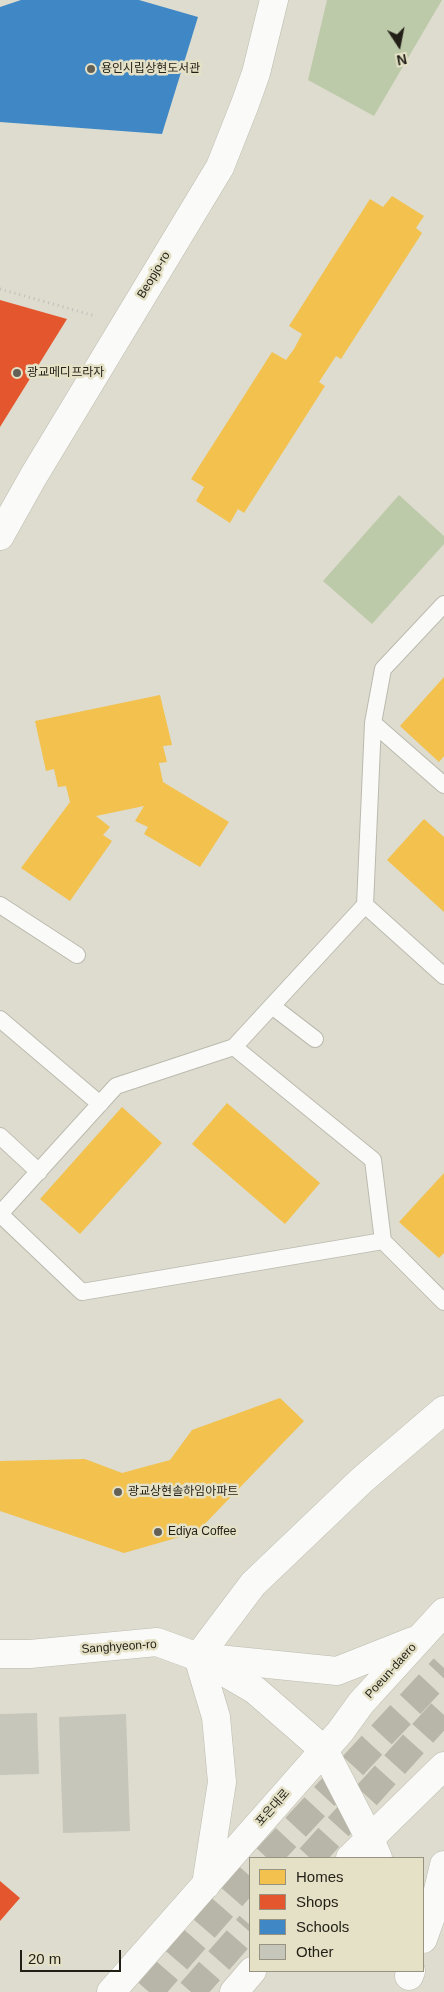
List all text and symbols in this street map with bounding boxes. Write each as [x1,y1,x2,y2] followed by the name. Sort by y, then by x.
[374,20,424,70] north arrow
[395,51,408,69] text: N
[101,62,200,76] place label: 용인시립상현도서관
[85,63,97,75] marker: 용인시립상현도서관
[134,249,174,301] street label: Beopjo-ro
[27,366,104,380] place label: 광교메디프라자
[11,367,23,379] marker: 광교메디프라자
[128,1485,238,1499] place label: 광교상현솔하임아파트
[112,1486,124,1498] marker: 광교상현솔하임아파트
[168,1525,236,1539] place label: Ediya Coffee
[152,1526,164,1538] marker: Ediya Coffee
[81,1637,157,1657] street label: Sanghyeon-ro
[362,1640,420,1702] street label: Poeun-daero
[253,1787,293,1829] street label: 포은대로
[249,1857,424,1972] legend
[296,1868,344,1885] text: Homes
[296,1893,339,1910] text: Shops
[296,1918,349,1935] text: Schools
[22,1940,124,1972] scale bar
[296,1943,334,1960] text: Other
[28,1950,61,1967] text: 20 m

